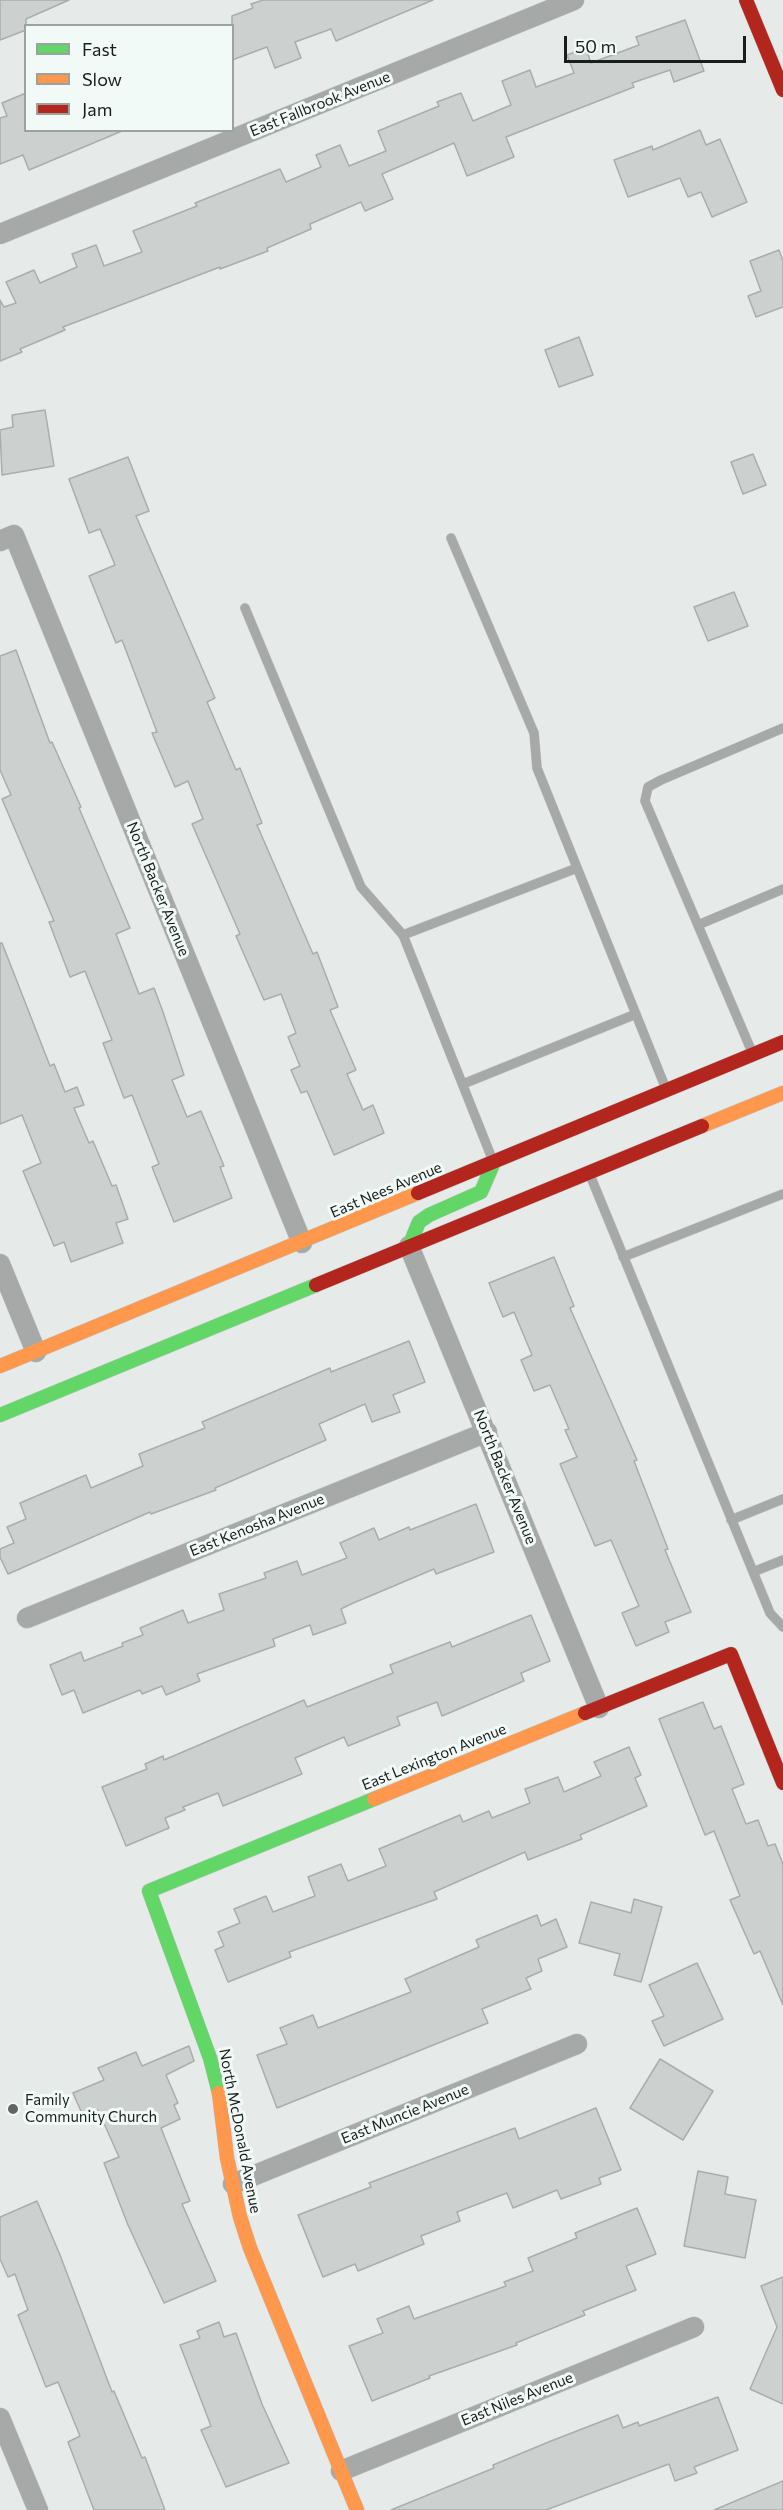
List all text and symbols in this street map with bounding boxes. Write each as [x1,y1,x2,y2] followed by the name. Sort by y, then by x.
[24,24,234,132] legend
[567,24,748,62] scale bar
[575,35,616,57] text: 50 m
[82,38,117,60] text: Fast
[82,68,122,90] text: Slow
[247,68,393,140] street label: East Fallbrook Avenue
[82,98,112,120] text: Jam
[123,819,193,959] street label: North Backer Avenue
[328,1158,444,1222] street label: East Nees Avenue
[470,1407,540,1547] street label: North Backer Avenue
[187,1490,327,1560] street label: East Kenosha Avenue
[359,1720,509,1794] street label: East Lexington Avenue
[215,2047,265,2215] street label: North McDonald Avenue
[339,2080,471,2148] street label: East Muncie Avenue
[25,2091,157,2126] place label: Family Community Church
[6,2102,20,2116] marker: Family Community Church
[458,2368,576,2430] street label: East Niles Avenue

